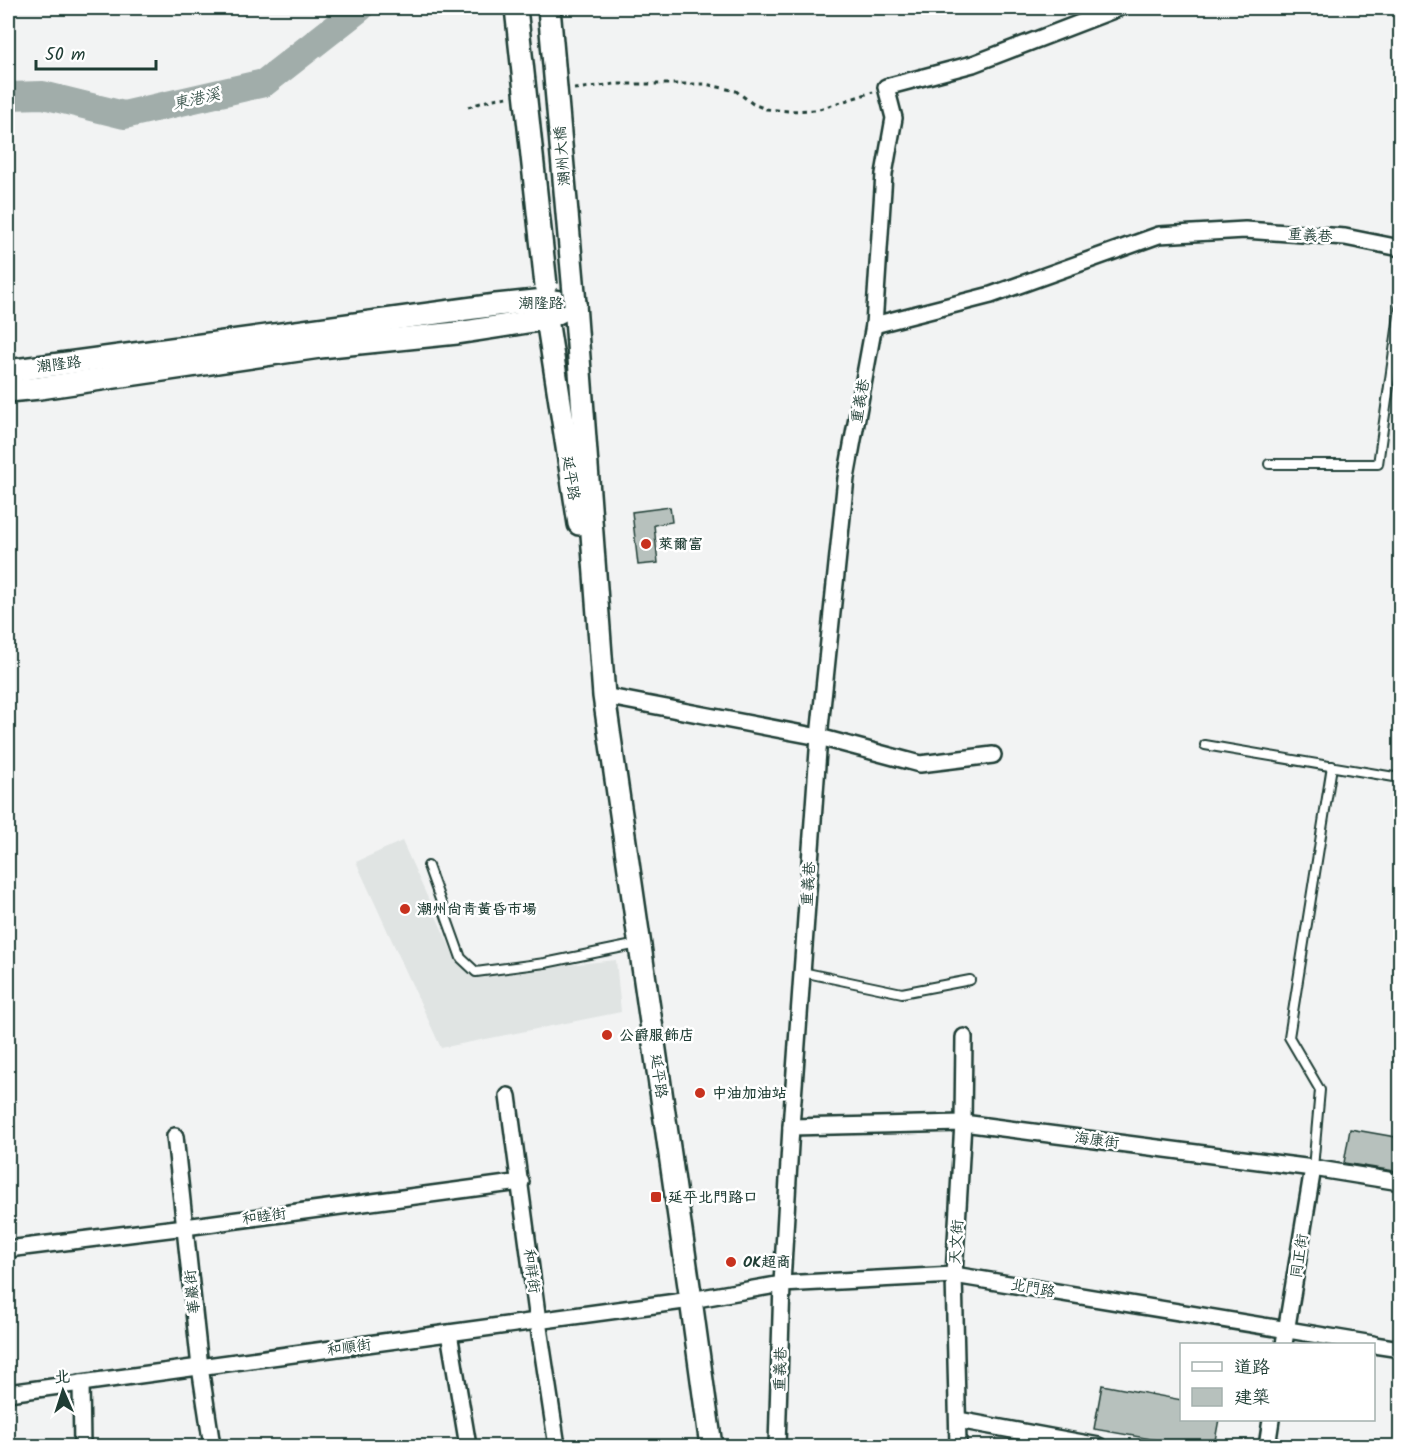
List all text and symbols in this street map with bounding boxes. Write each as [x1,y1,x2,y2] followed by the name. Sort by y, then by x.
[36,33,156,71] scale bar
[45,41,85,70] text: 50 m
[170,82,224,117] water label: 東港溪
[548,125,578,187] street label: 潮州大橋
[1287,222,1333,250] street label: 重義巷
[518,292,564,316] street label: 潮隆路
[35,350,83,380] street label: 潮隆路
[845,377,877,425] street label: 重義巷
[555,454,585,502] street label: 延平路
[658,533,703,557] place label: 萊爾富
[639,537,653,551] marker: 萊爾富
[795,861,823,907] street label: 重義巷
[417,898,537,922] place label: 潮州尚青黃昏市場
[398,902,412,916] marker: 潮州尚青黃昏市場
[619,1024,694,1048] place label: 公爵服飾店
[600,1028,614,1042] marker: 公爵服飾店
[643,1052,673,1100] street label: 延平路
[712,1082,787,1106] place label: 中油加油站
[693,1086,707,1100] marker: 中油加油站
[1073,1126,1121,1156] street label: 海康街
[668,1186,758,1210] place label: 延平北門路口
[649,1190,663,1204] marker: 延平北門路口
[240,1202,288,1232] street label: 和睦街
[943,1219,971,1265] street label: 天文街
[1285,1232,1315,1280] street label: 同正街
[516,1247,546,1295] street label: 和祥街
[743,1251,791,1275] place label: OK超商
[724,1255,738,1269] marker: OK超商
[179,1268,207,1316] street label: 華巖街
[1009,1273,1057,1305] street label: 北門路
[325,1333,373,1363] street label: 和順街
[1180,1343,1375,1421] legend
[768,1346,794,1392] street label: 重義巷
[1234,1354,1270,1383] text: 道路
[33,1361,93,1421] north arrow
[54,1365,71,1390] text: 北
[1234,1384,1270,1413] text: 建築

